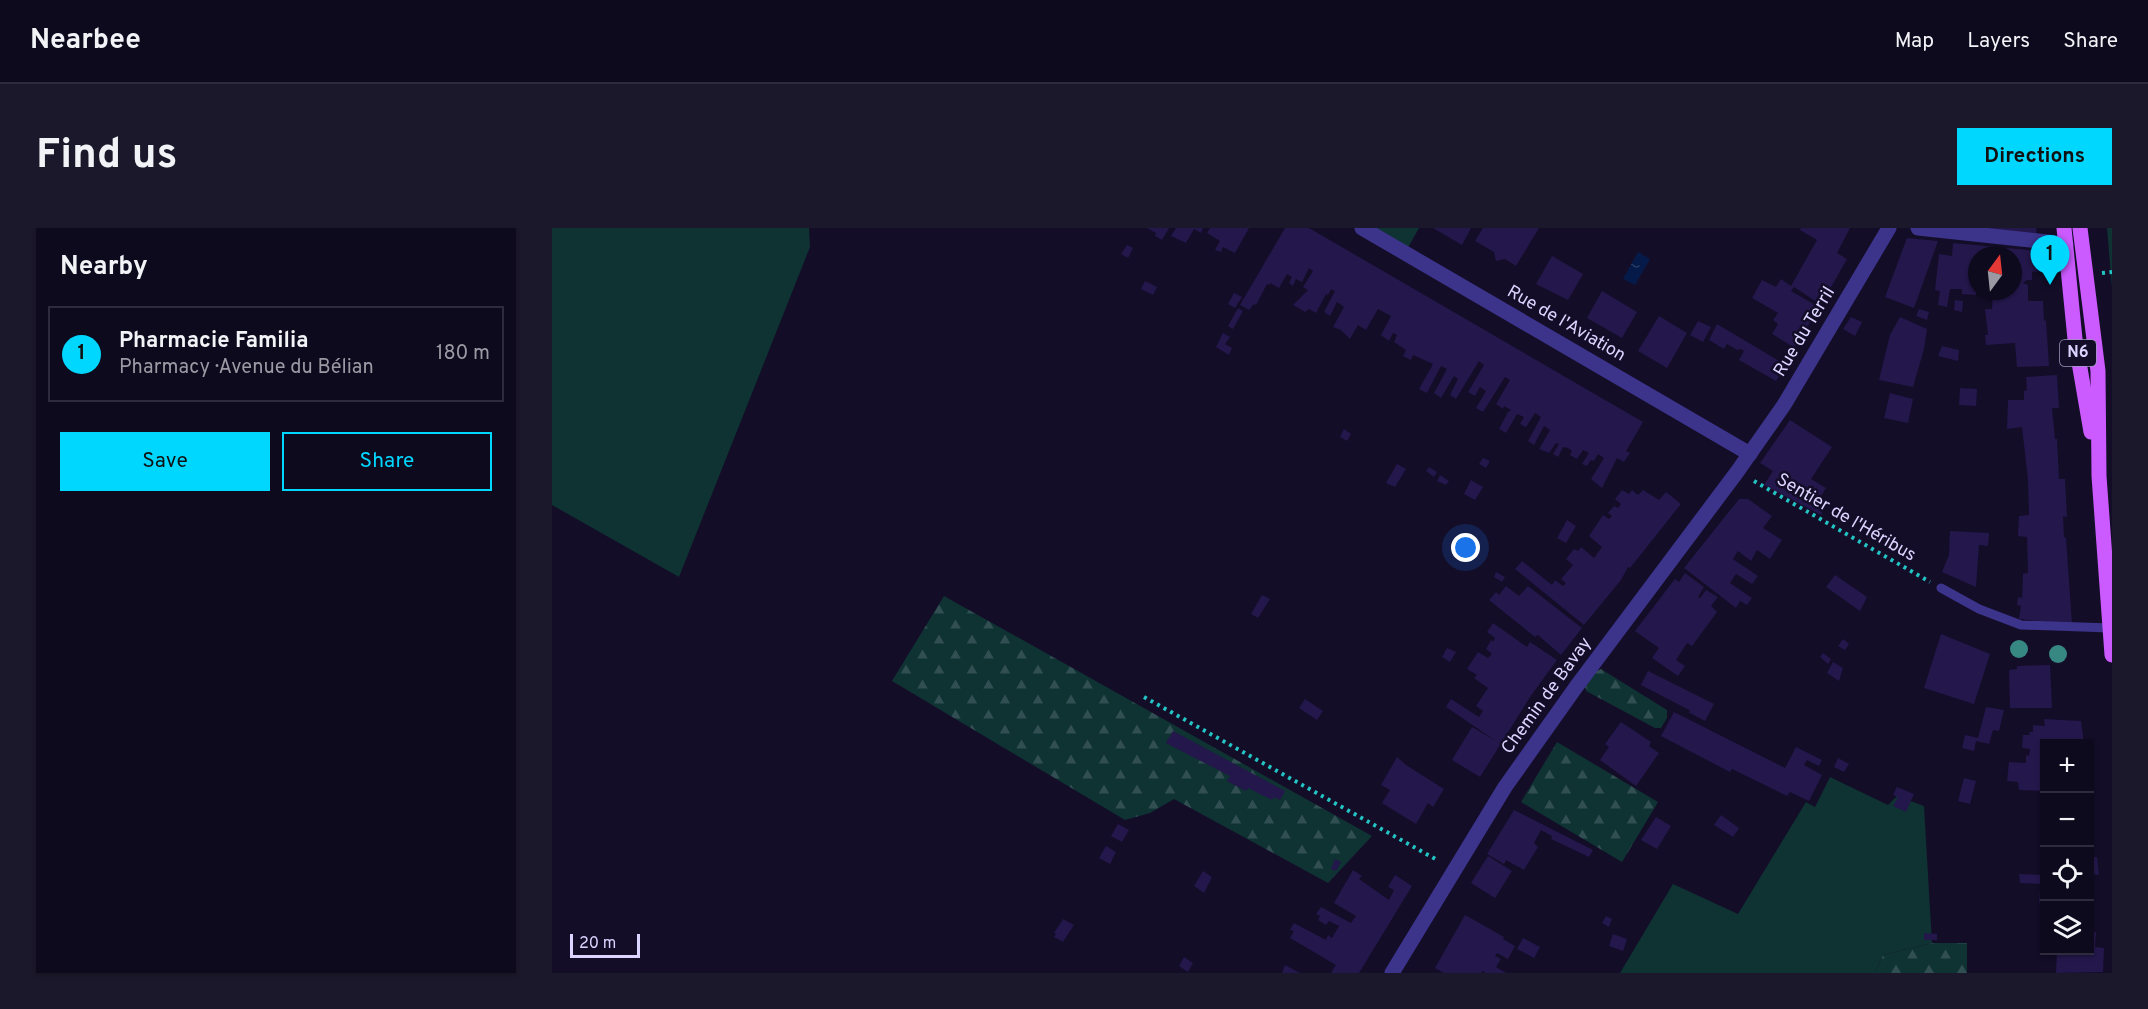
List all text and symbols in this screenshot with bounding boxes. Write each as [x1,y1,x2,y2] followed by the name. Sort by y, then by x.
[30,23,141,59] text: Nearbee
[1895,28,1934,55] text: Map
[1967,28,2030,55] text: Layers
[2063,28,2118,55] text: Share
[1957,128,2112,185] button: Directions
[36,130,177,183] text: Find us
[2030,236,2070,285] pin: 1
[1968,246,2022,300] north arrow
[60,251,148,284] text: Nearby
[1502,281,1630,367] street label: Rue de l'Aviation
[1769,283,1841,381] street label: Rue du Terril
[119,328,308,355] text: Pharmacie Familia
[2060,340,2096,366] road number: N6
[78,341,86,367] text: 1
[436,341,490,367] text: 180 m
[119,355,374,381] text: Pharmacy · Avenue du Bélian
[60,432,270,491] button: Save
[282,432,492,491] button: Share
[1772,469,1920,567] street label: Sentier de l'Héribus
[1451,533,1480,562] your location
[1497,633,1597,759] street label: Chemin de Bavay
[2040,739,2094,955] map controls
[2040,739,2094,793] button: +
[2040,793,2094,847] button: −
[2040,847,2094,901] button: locate
[2040,901,2094,955] button: layers
[570,931,640,958] scale bar
[579,934,616,954] text: 20 m

